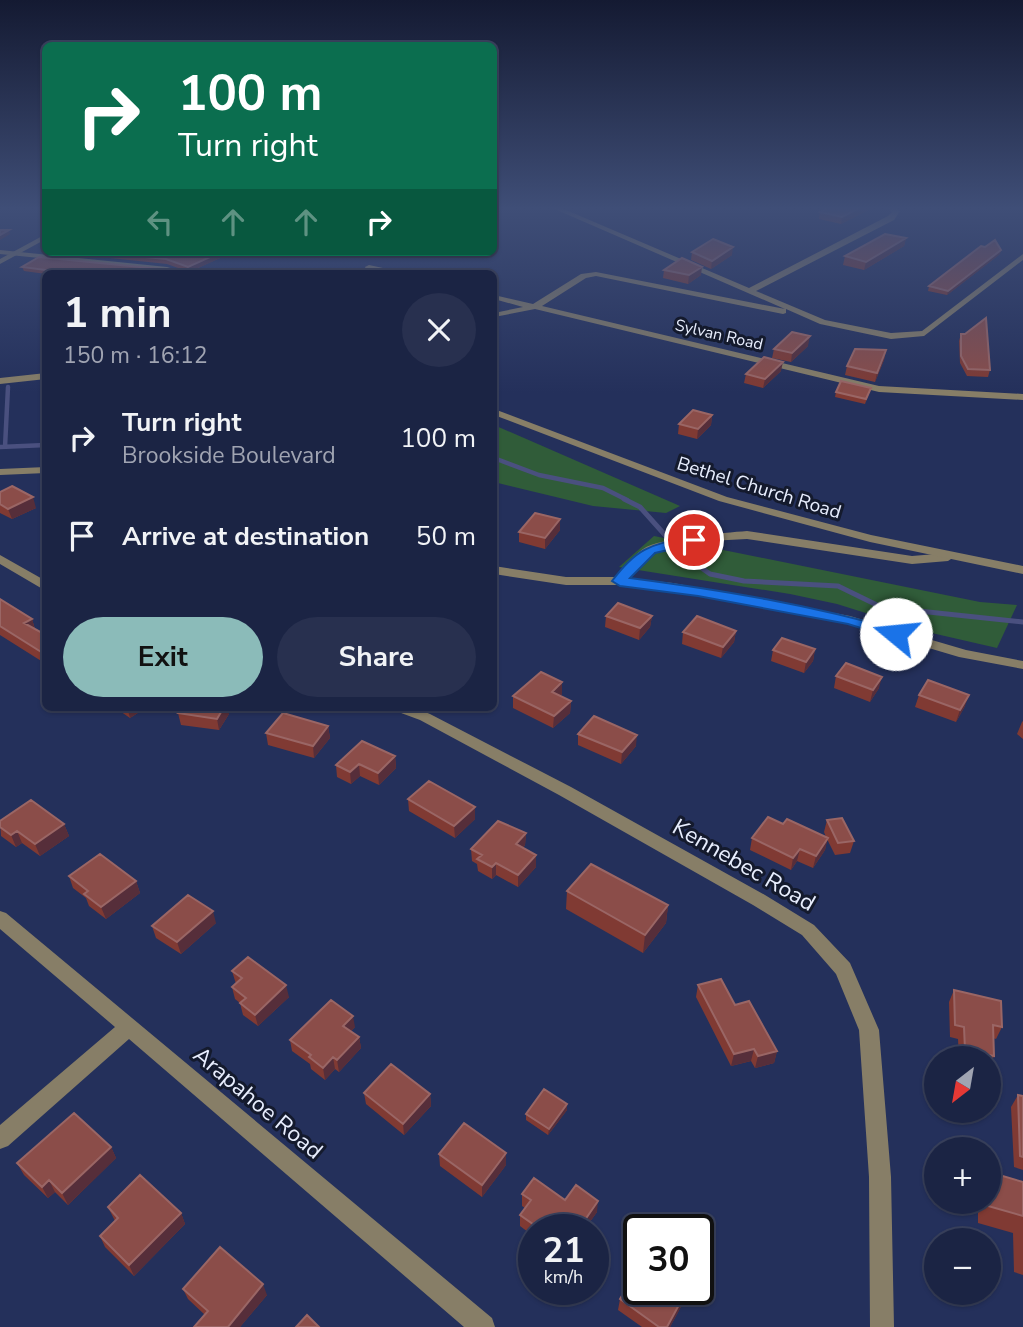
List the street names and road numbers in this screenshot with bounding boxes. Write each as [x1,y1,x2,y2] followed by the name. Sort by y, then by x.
[673,314,765,356] street label: Sylvan Road
[674,451,844,525] street label: Bethel Church Road
[667,811,821,919] street label: Kennebec Road
[187,1040,329,1166] street label: Arapahoe Road

